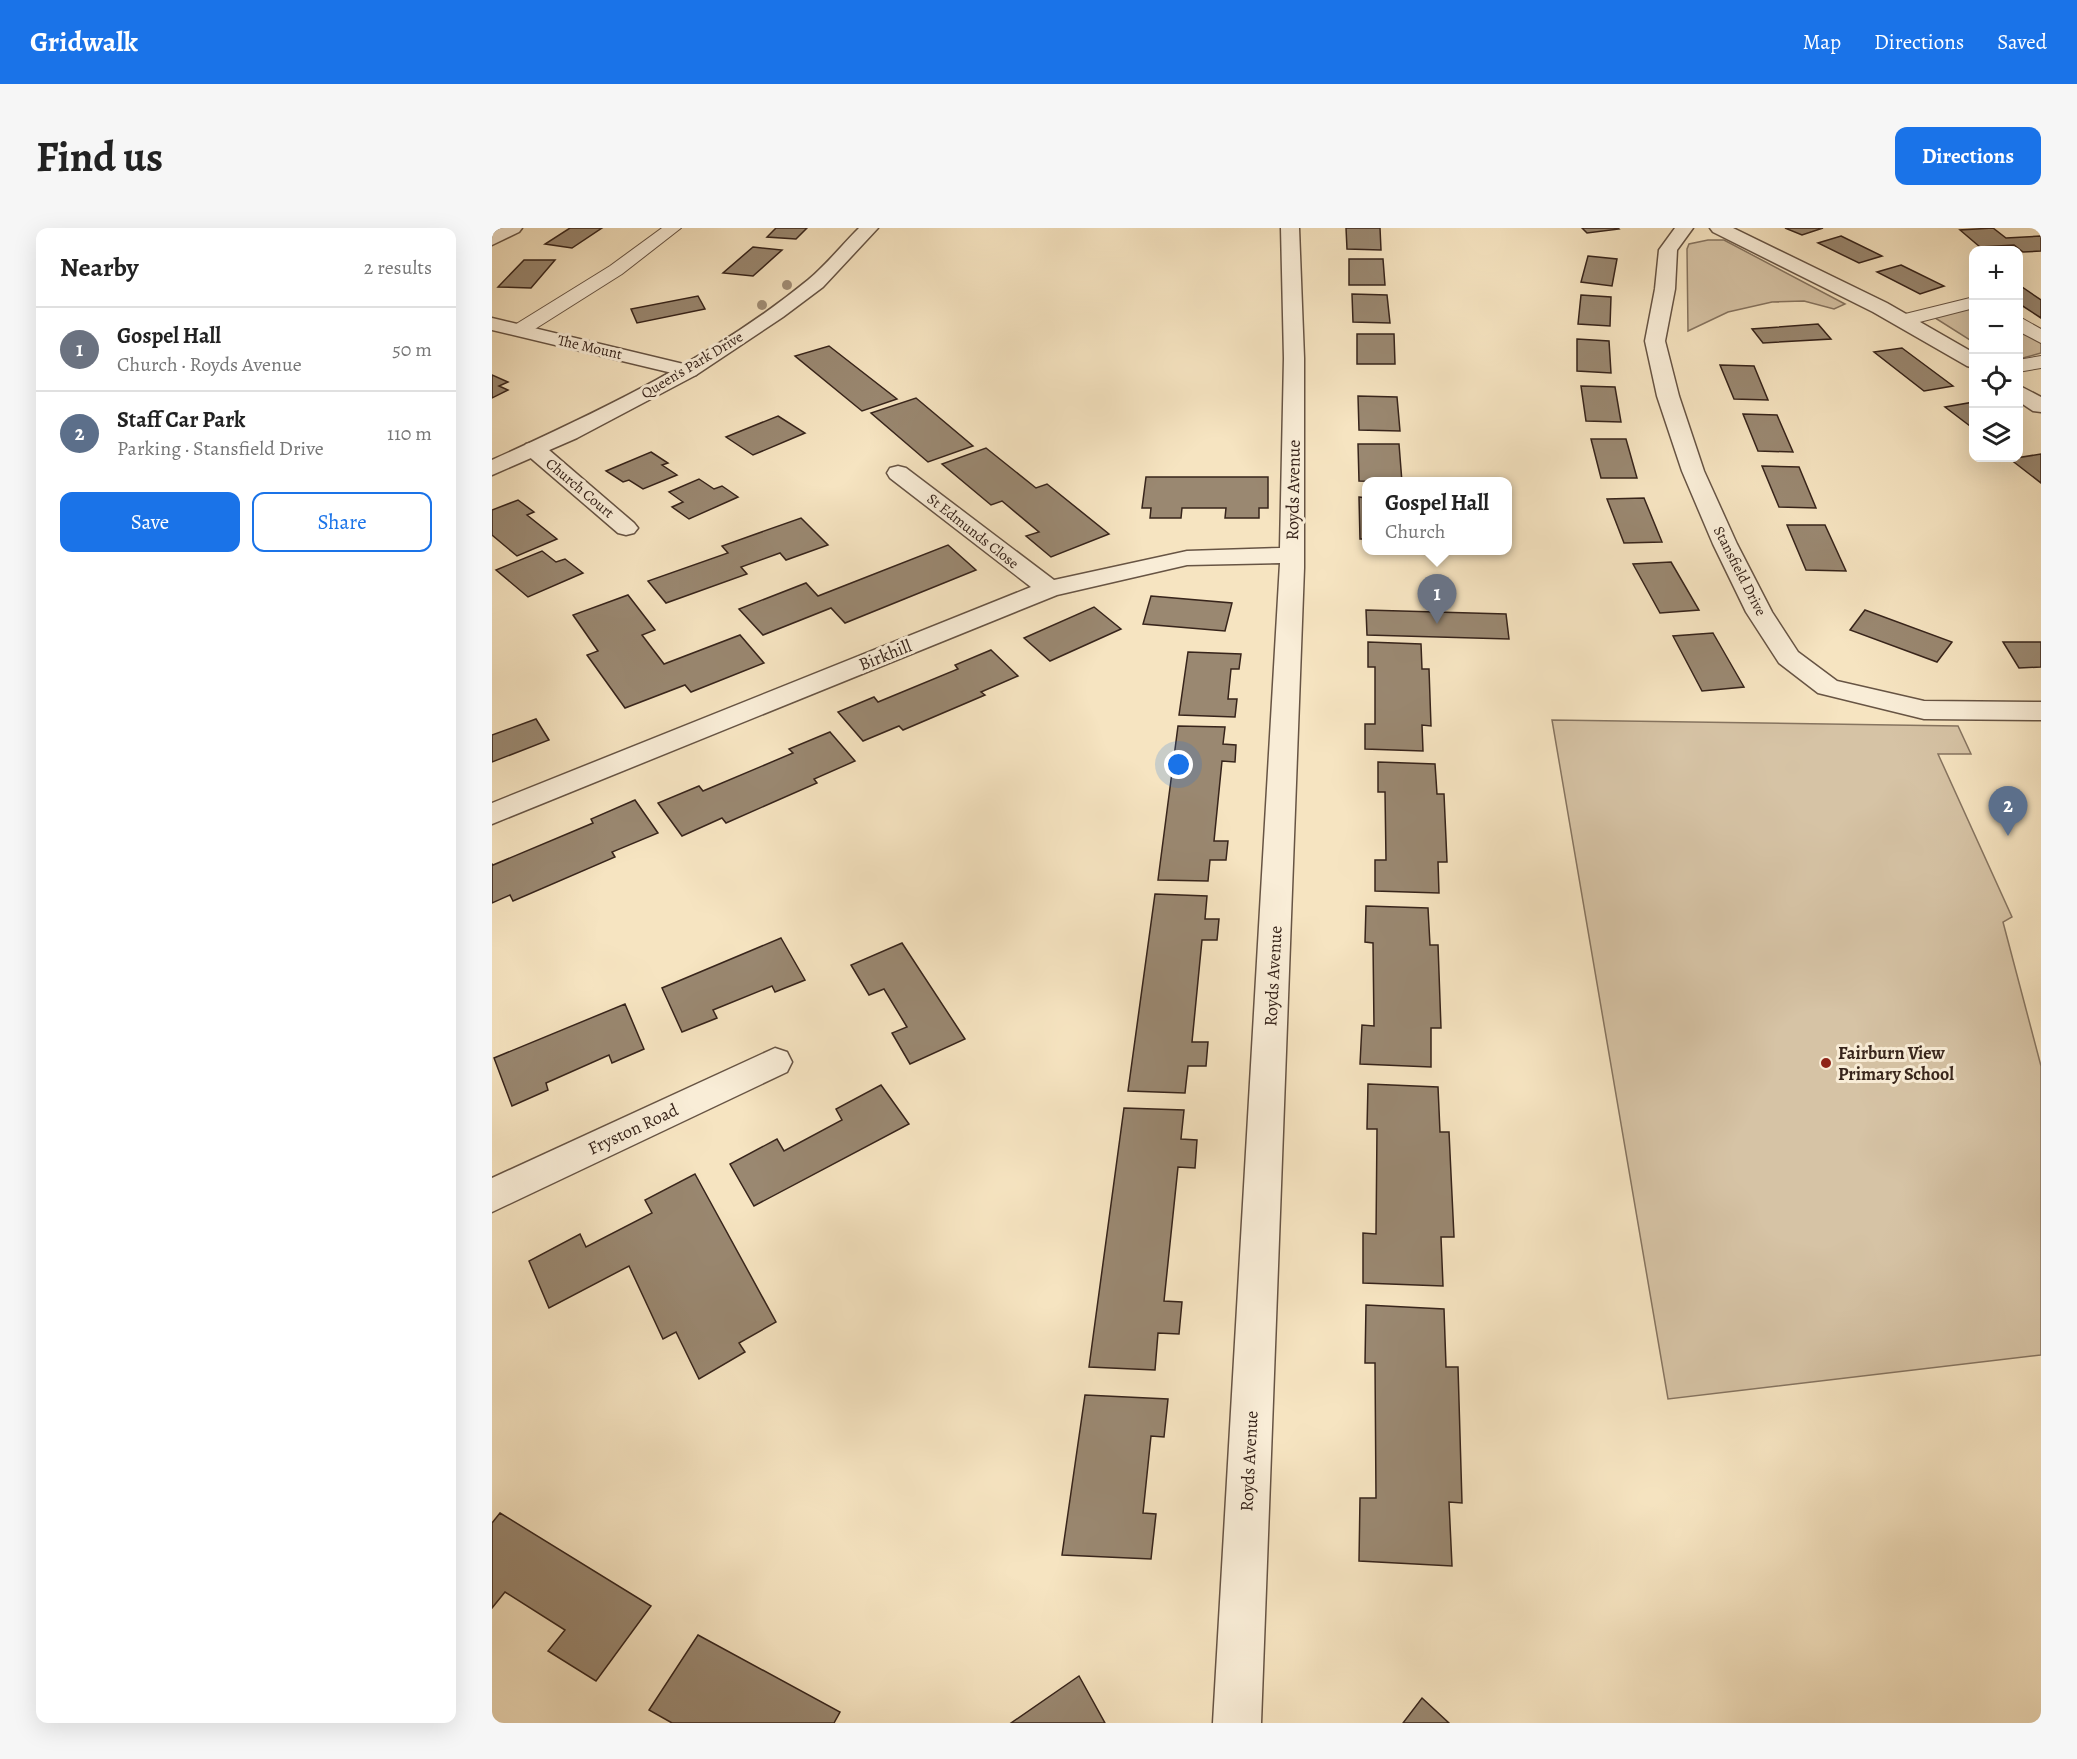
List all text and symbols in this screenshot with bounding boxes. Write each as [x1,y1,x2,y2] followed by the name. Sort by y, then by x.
[30,23,138,61] text: Gridwalk
[1803,28,1841,56] text: Map
[1874,28,1964,56] text: Directions
[1997,28,2047,56] text: Saved
[1895,127,2041,185] button: Directions
[36,128,163,185] text: Find us
[1969,246,2023,462] map controls
[1969,246,2023,300] button: +
[60,250,139,285] text: Nearby
[364,254,432,281] text: 2 results
[1969,300,2023,354] button: −
[117,321,221,351] text: Gospel Hall
[637,327,747,403] street label: Queen's Park Drive
[556,330,624,364] street label: The Mount
[76,336,83,363] text: 1
[392,336,432,363] text: 50 m
[117,351,302,378] text: Church · Royds Avenue
[1969,354,2023,408] button: locate
[117,405,245,435] text: Staff Car Park
[1969,408,2023,462] button: layers
[75,420,84,447] text: 2
[387,420,432,447] text: 110 m
[117,435,324,462] text: Parking · Stansfield Drive
[1280,439,1306,541] street label: Royds Avenue
[541,453,619,523] street label: Church Court
[1362,477,1512,555] popup
[1385,488,1489,518] text: Gospel Hall
[923,489,1023,573] street label: St Edmunds Close
[60,492,240,552] button: Save
[252,492,432,552] button: Share
[1385,518,1446,545] text: Church
[1709,523,1771,619] street label: Stansfield Drive
[1418,574,1456,624] pin: 1
[855,633,916,676] street label: Birkhill
[1164,750,1193,779] your location
[1988,786,2028,836] pin: 2
[1258,925,1288,1027] street label: Royds Avenue
[1838,1041,1954,1086] place label: Fairburn View Primary School
[1819,1056,1833,1070] marker: Fairburn View Primary School
[584,1097,682,1160] street label: Fryston Road
[1234,1410,1264,1512] street label: Royds Avenue

